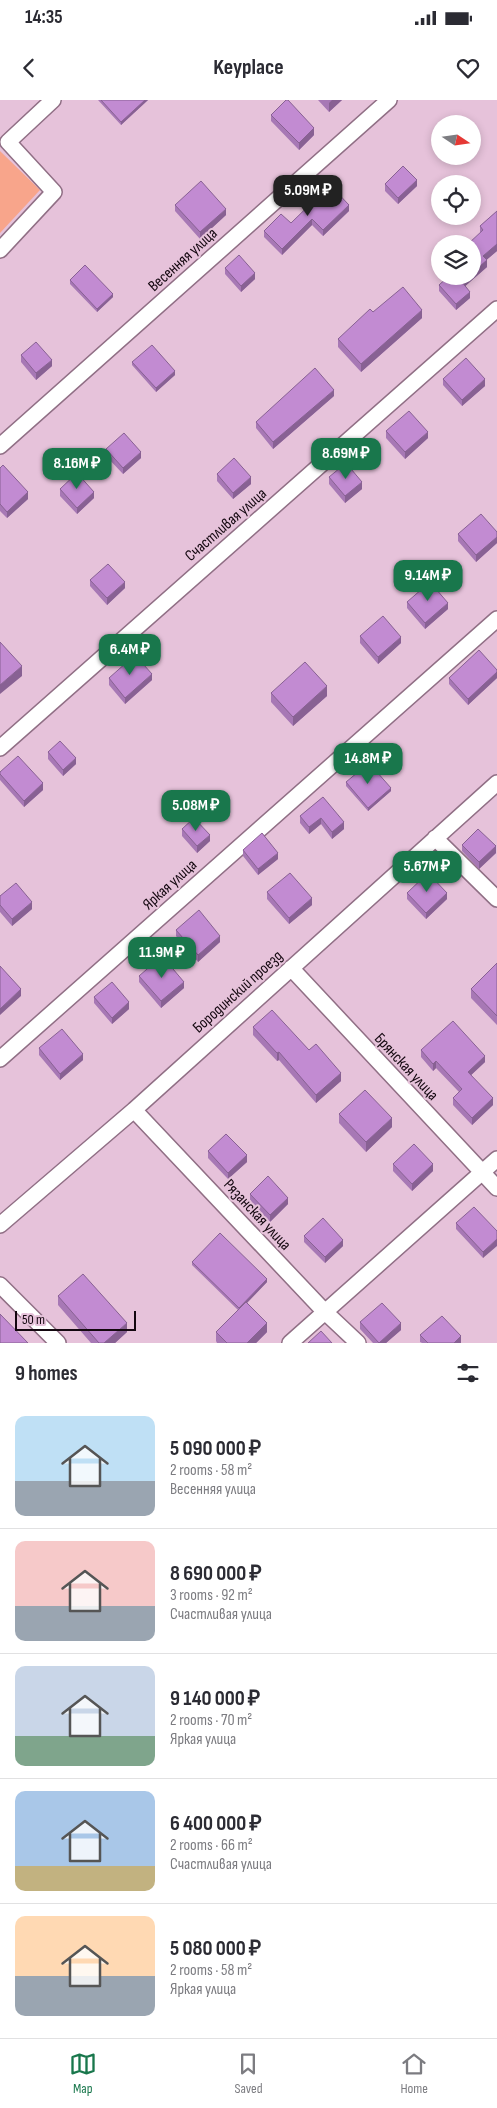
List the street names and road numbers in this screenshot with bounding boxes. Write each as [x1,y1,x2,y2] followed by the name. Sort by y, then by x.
[145,224,221,296] street label: Весенняя улица
[181,484,271,566] street label: Счастливая улица
[139,856,201,914] street label: Яркая улица
[189,947,287,1037] street label: Бородинский проезд
[370,1029,442,1105] street label: Брянская улица
[219,1176,295,1254] street label: Рязанская улица

